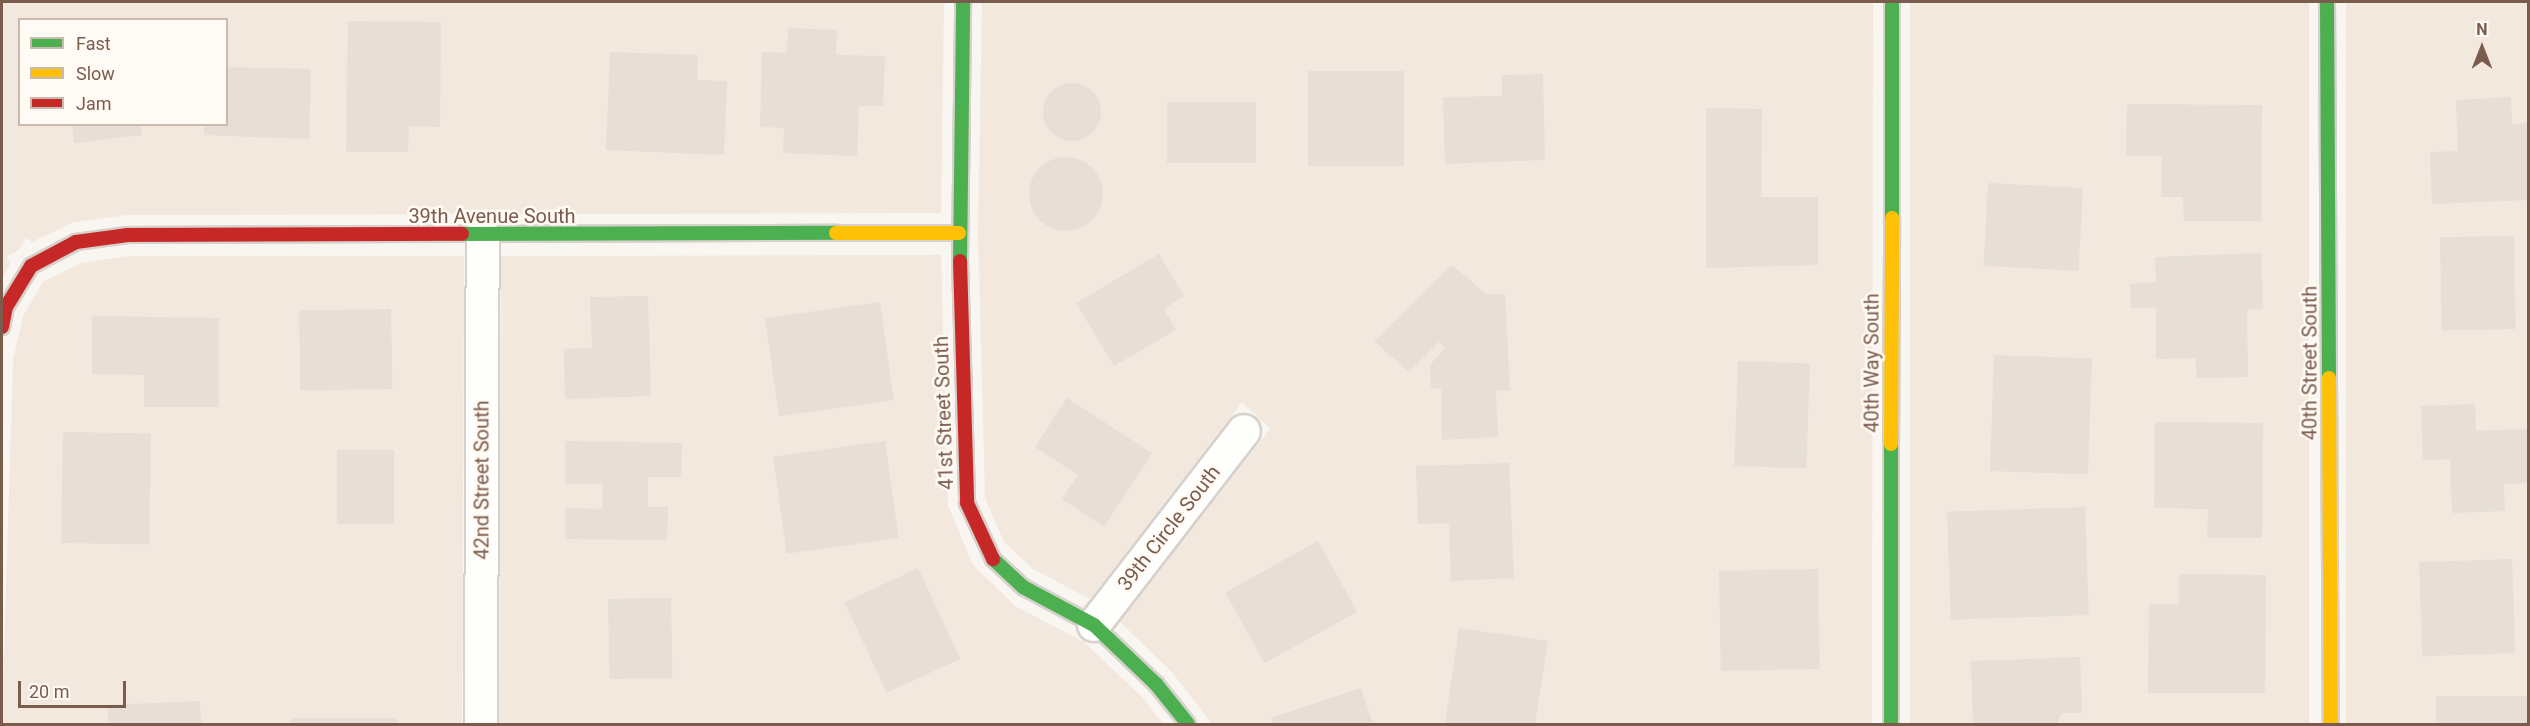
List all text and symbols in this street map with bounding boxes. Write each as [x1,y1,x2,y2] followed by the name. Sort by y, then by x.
[18,18,228,126] legend
[2452,18,2512,78] north arrow
[2476,20,2488,39] text: N
[76,33,111,54] text: Fast
[76,63,115,84] text: Slow
[76,93,112,114] text: Jam
[408,204,576,228] street label: 39th Avenue South
[2298,286,2322,440] street label: 40th Street South
[1860,293,1884,433] street label: 40th Way South
[929,336,959,490] street label: 41st Street South
[470,400,494,560] street label: 42nd Street South
[1113,461,1225,595] street label: 39th Circle South
[21,669,129,707] scale bar
[29,681,69,702] text: 20 m

